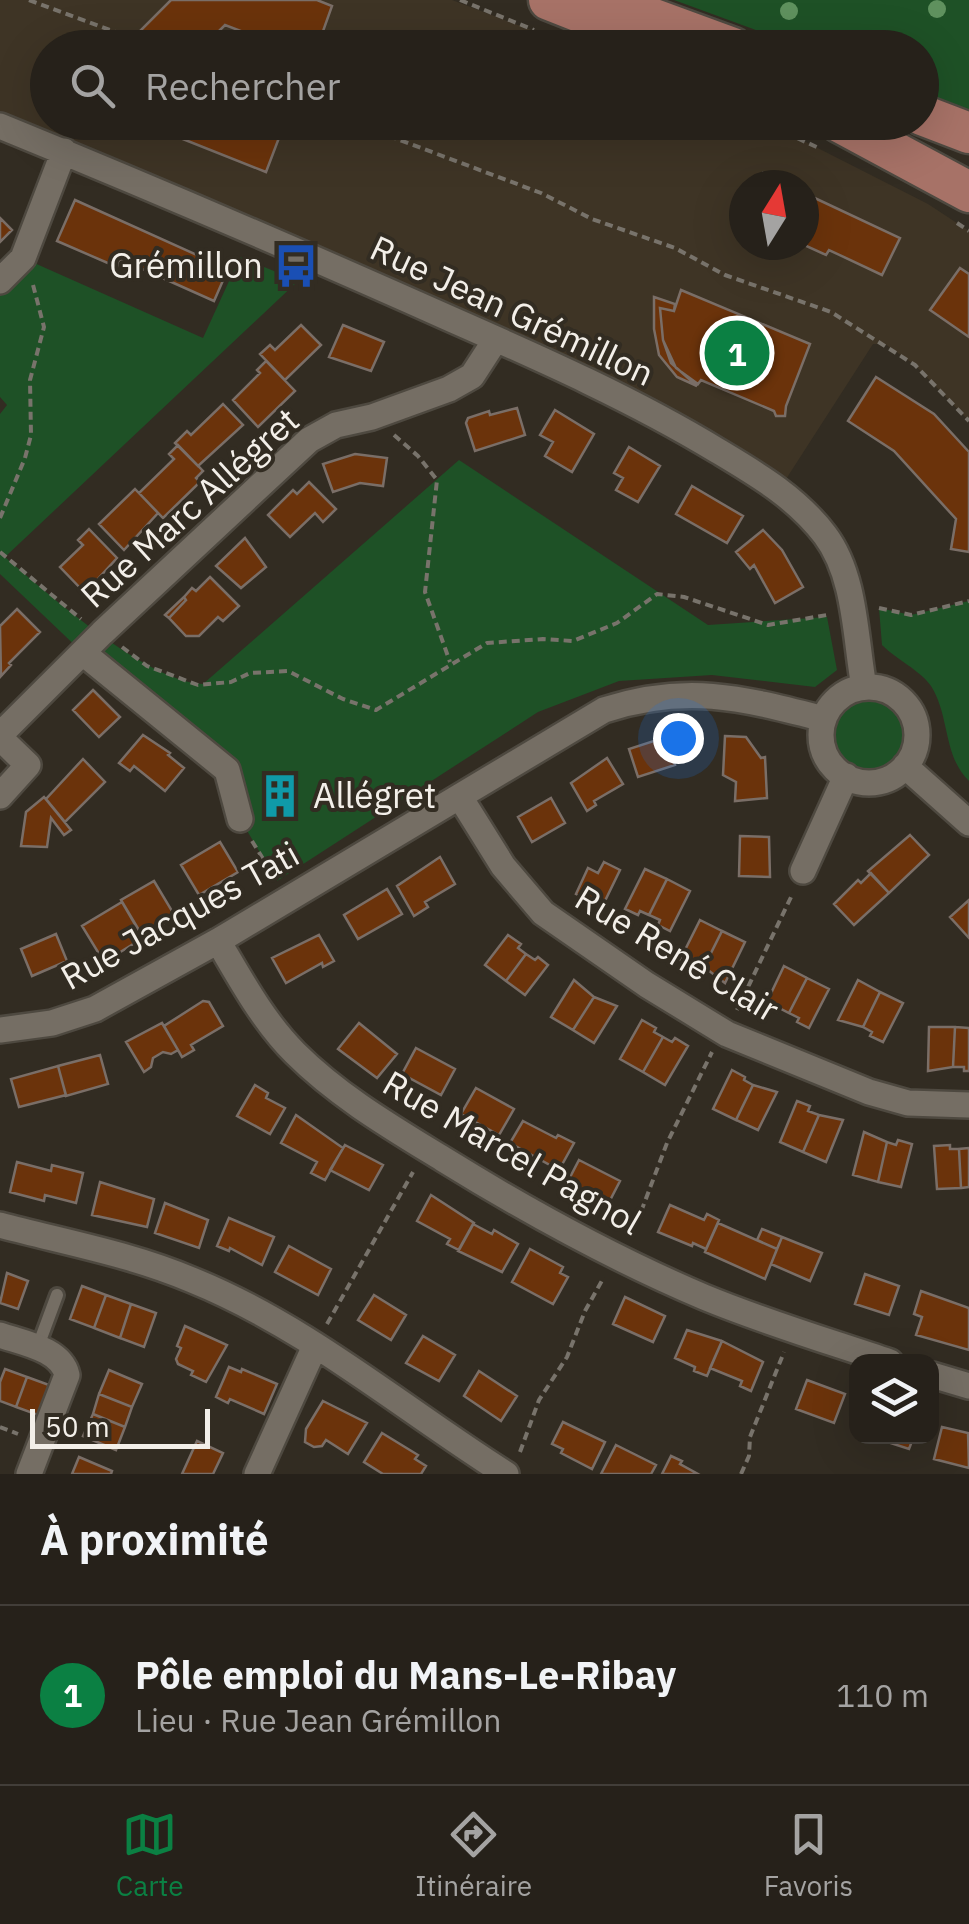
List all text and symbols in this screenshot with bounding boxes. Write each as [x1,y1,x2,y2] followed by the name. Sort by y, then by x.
[30,30,939,140] search box
[65,58,120,113] icon: search
[145,61,340,110] text: Rechercher
[729,170,819,260] north arrow
[363,224,661,396] street label: Rue Jean Grémillon
[109,242,263,288] place label: Grémillon
[272,242,320,290] bus stop icon: Grémillon
[704,316,770,390] pin: 1
[70,397,308,618] street label: Rue Marc Allégret
[653,713,704,764] your location
[256,772,304,820] building icon: Allégret
[313,772,436,818] place label: Allégret
[52,831,307,1000] street label: Rue Jacques Tati
[567,874,788,1032] street label: Rue René Clair
[375,1059,650,1245] street label: Rue Marcel Pagnol
[849,1354,939,1444] map controls
[849,1354,939,1444] button: layers
[30,1404,210,1448] scale bar
[45,1408,110,1445] text: 50 m
[40,1512,269,1567] text: À proximité
[135,1650,676,1699] text: Pôle emploi du Mans-Le-Ribay
[63,1674,82,1716] text: 1
[836,1674,929,1716] text: 110 m
[135,1699,501,1741] text: Lieu · Rue Jean Grémillon
[116,1807,184,1904] tab: Carte
[415,1807,532,1904] tab: Itinéraire
[764,1807,853,1904] tab: Favoris

